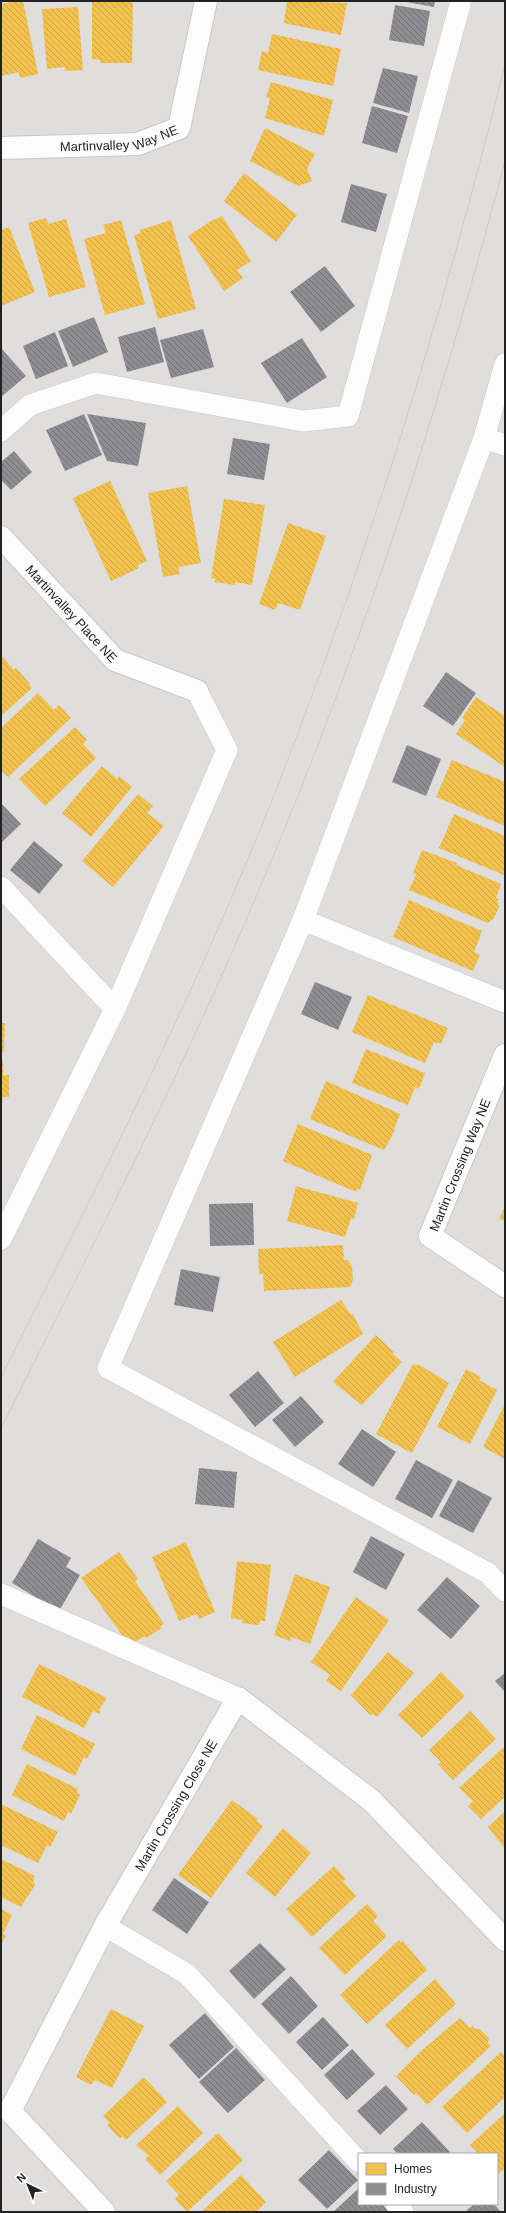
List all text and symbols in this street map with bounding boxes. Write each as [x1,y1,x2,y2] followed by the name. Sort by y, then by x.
[60,122,180,154] street label: Martinvalley Way NE
[23,562,121,665] street label: Martinvalley Place NE
[426,1096,494,1234] street label: Martin Crossing Way NE
[131,1736,220,1873] street label: Martin Crossing Close NE
[358,2153,498,2205] legend
[394,2162,432,2176] text: Homes
[8,2165,48,2205] north arrow
[14,2171,28,2185] text: N
[394,2182,437,2196] text: Industry

